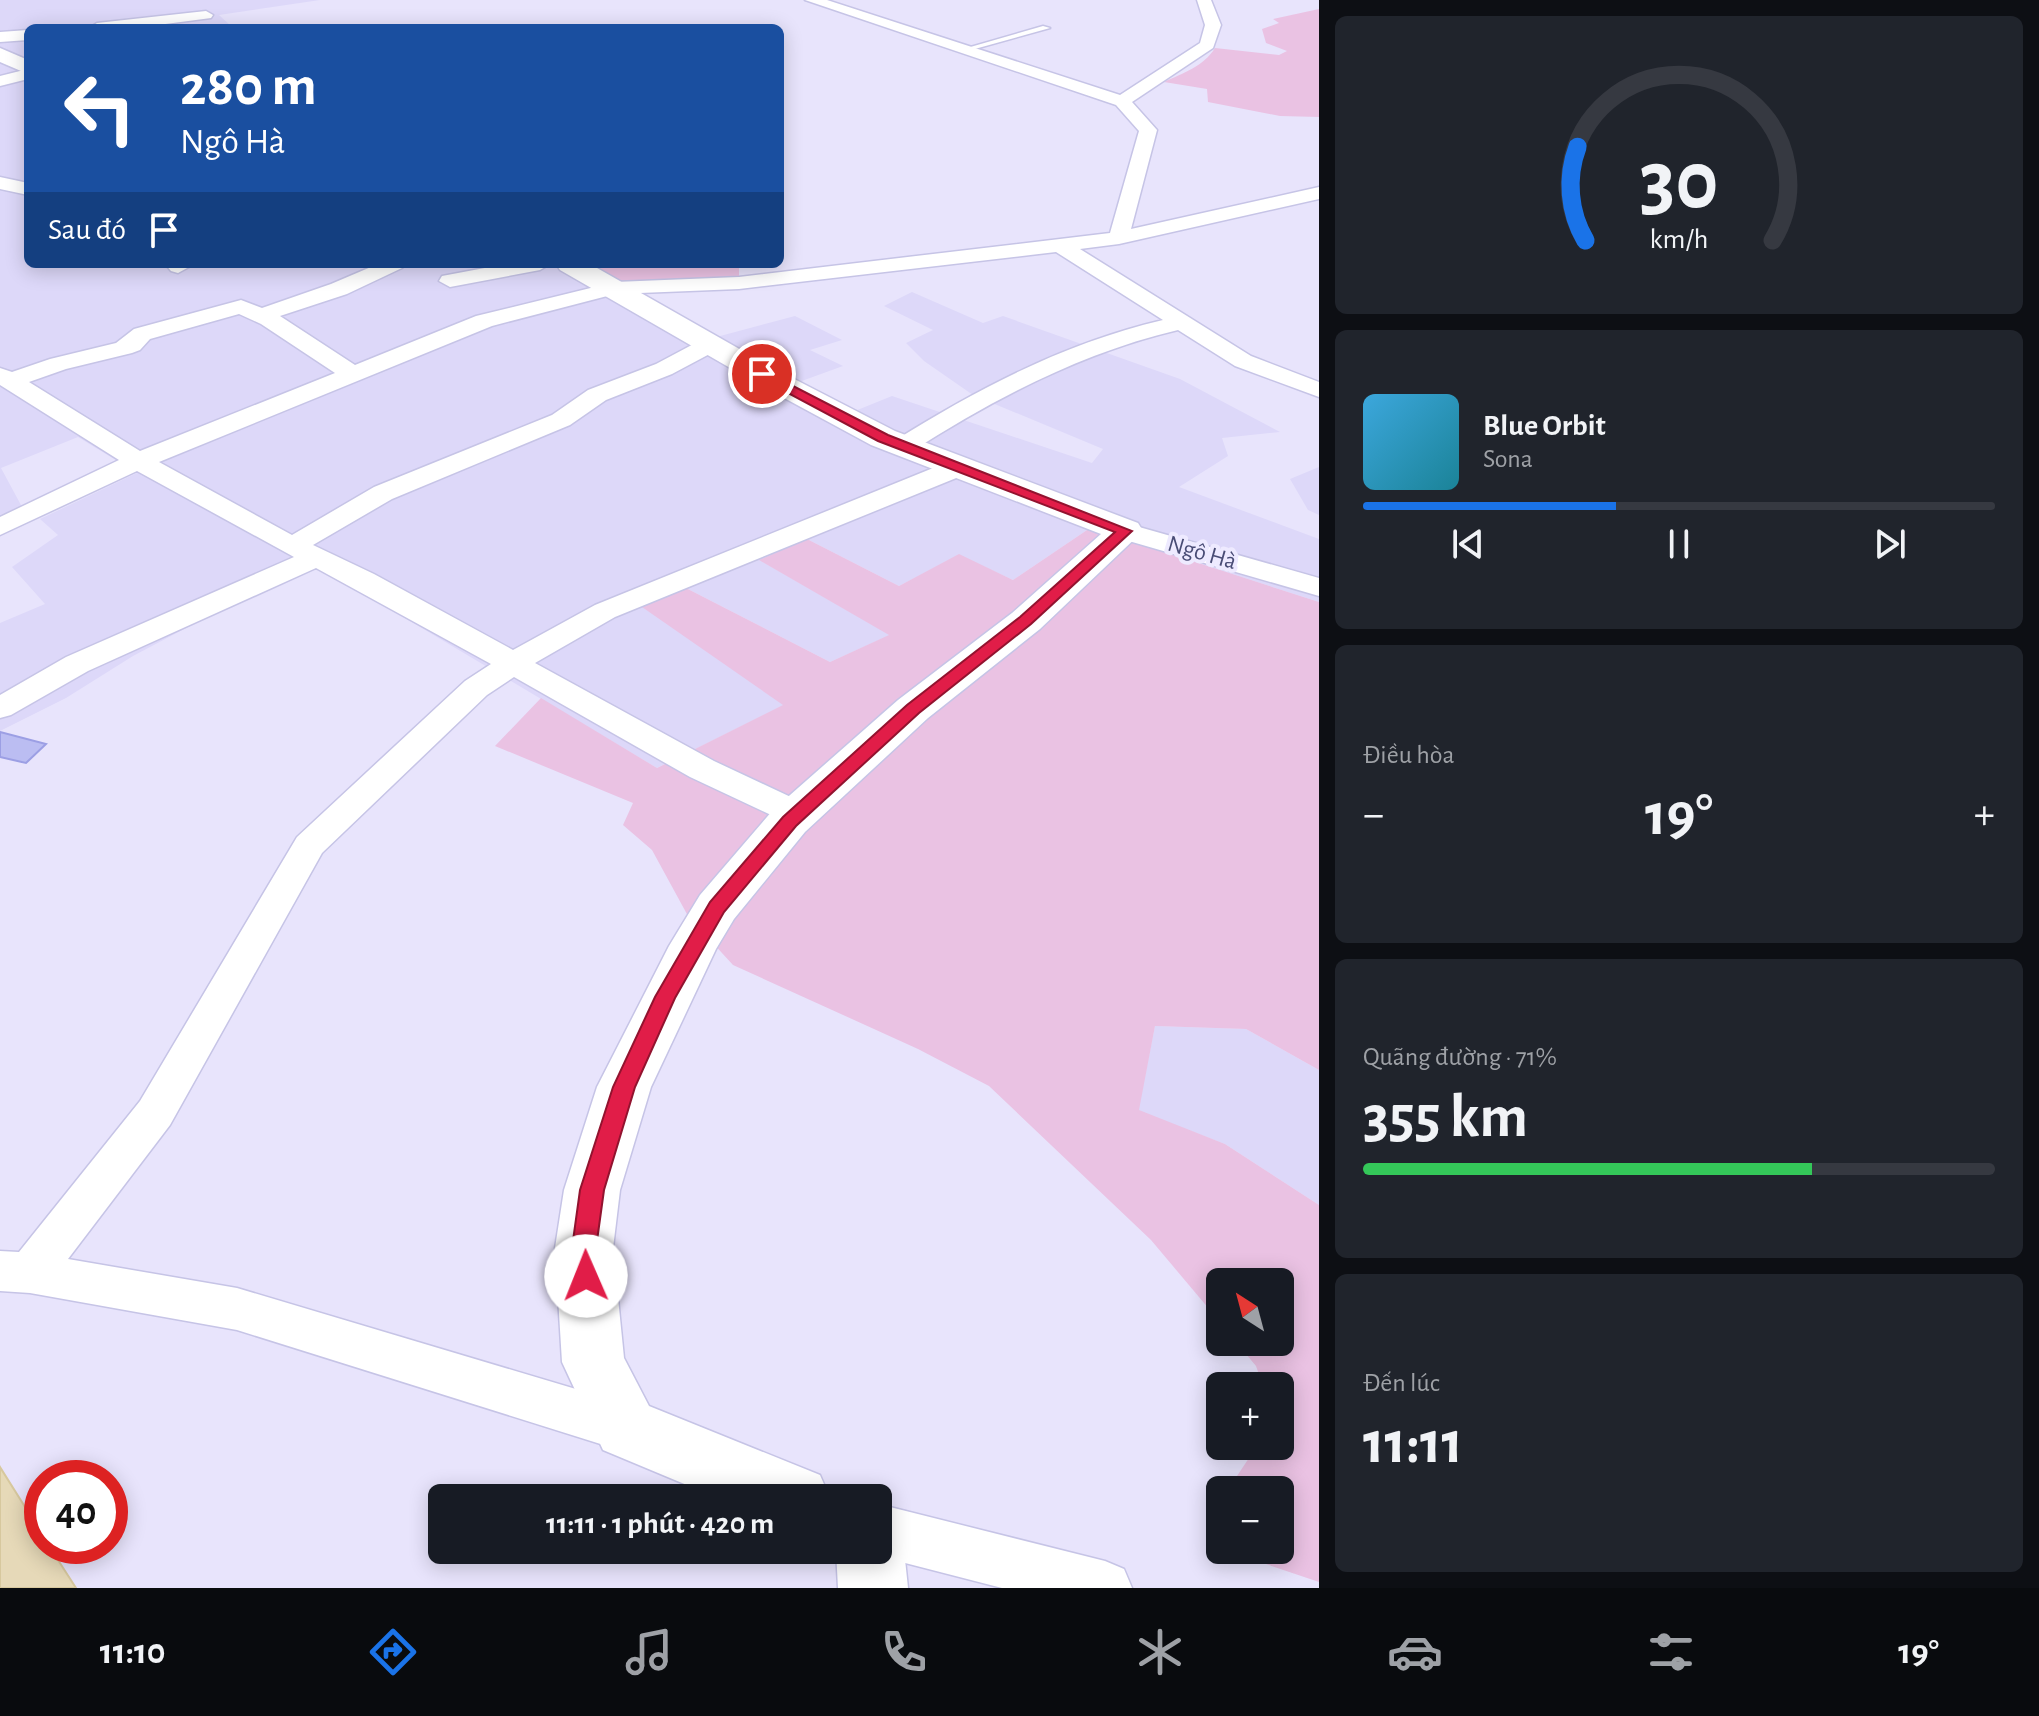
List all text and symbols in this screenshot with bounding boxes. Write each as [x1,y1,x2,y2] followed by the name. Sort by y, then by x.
[48,56,152,160] icon: left
[180,59,317,115] text: 280 m
[180,124,285,160] text: Ngô Hà
[1639,140,1719,224] text: 30
[142,208,186,252] icon: arrive
[48,215,126,245] text: Sau đó
[1650,225,1708,254] text: km/h
[728,340,796,408] pin
[740,352,784,396] icon: arrive
[1483,411,1606,441] text: Blue Orbit
[1483,446,1533,472] text: Sona
[1446,522,1490,566] icon: previous
[1657,522,1701,566] icon: pause
[1868,522,1912,566] icon: next
[1165,532,1239,574] street label: Ngô Hà
[1363,742,1455,768] text: Điều hòa
[1645,786,1713,846] text: 19°
[1363,793,1384,837] text: −
[1974,793,1995,837] text: +
[1363,1044,1557,1070] text: Quãng đường · 71%
[1363,1088,1528,1148] text: 355 km
[544,1234,628,1318] position arrow
[1206,1268,1294,1356] north arrow
[1206,1268,1294,1564] map controls
[1363,1370,1440,1396] text: Đến lúc
[1206,1372,1294,1460] button: +
[1363,1414,1463,1474] text: 11:11
[24,1460,128,1564] speed limit sign: 40
[1206,1476,1294,1564] button: −
[546,1509,774,1539] text: 11:11 · 1 phút · 420 m
[365,1624,421,1680] icon: directions
[621,1624,677,1680] icon: music
[876,1624,932,1680] icon: phone
[1132,1624,1188,1680] icon: climate
[1387,1624,1443,1680] icon: car
[1643,1624,1699,1680] icon: filters
[100,1634,166,1670] text: 11:10
[1898,1634,1939,1670] text: 19°

